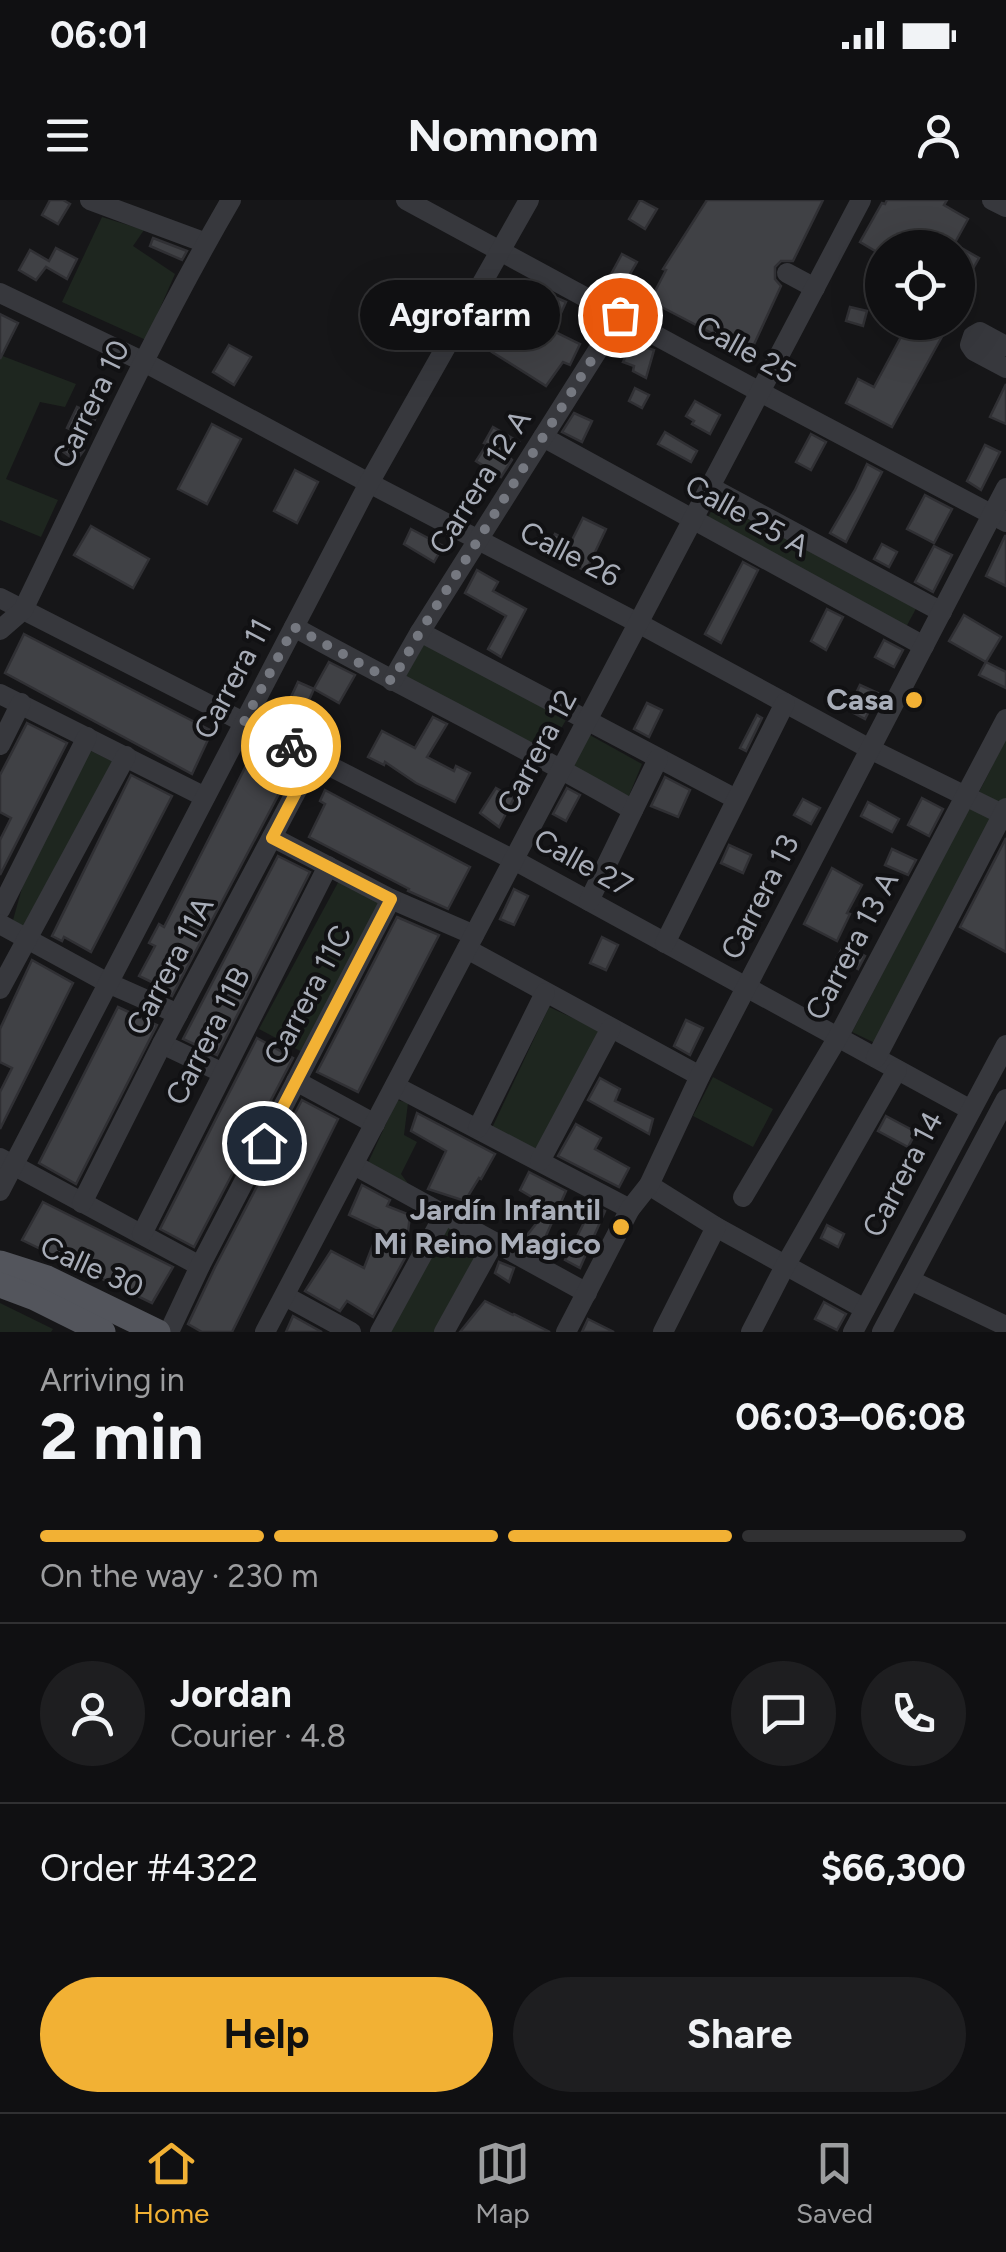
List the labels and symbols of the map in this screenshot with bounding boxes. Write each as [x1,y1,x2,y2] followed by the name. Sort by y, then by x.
[578,273,663,358] pin
[360,280,560,350] callout: Agrofarm
[690,307,802,392] street label: Calle 25
[44,334,137,474] street label: Carrera 10
[421,402,539,561] street label: Carrera 12 A
[679,466,816,565] street label: Calle 25 A
[514,513,627,594] street label: Calle 26
[185,612,280,745] street label: Carrera 11
[826,681,894,718] place label: Casa
[488,683,585,820] street label: Carrera 12
[903,689,925,711] marker: Casa
[241,696,341,796] courier
[528,820,639,905] street label: Calle 27
[712,828,807,965] street label: Carrera 13
[797,865,906,1026] street label: Carrera 13 A
[118,890,222,1041] street label: Carrera 11A
[255,919,360,1071] street label: Carrera 11C
[157,961,258,1111] street label: Carrera 11B
[222,1101,307,1186] pin
[854,1104,951,1243] street label: Carrera 14
[373,1191,601,1262] place label: Jardín Infantil Mi Reino Magico
[610,1216,632,1238] marker: Jardín Infantil Mi Reino Magico
[35,1227,150,1306] street label: Calle 30

